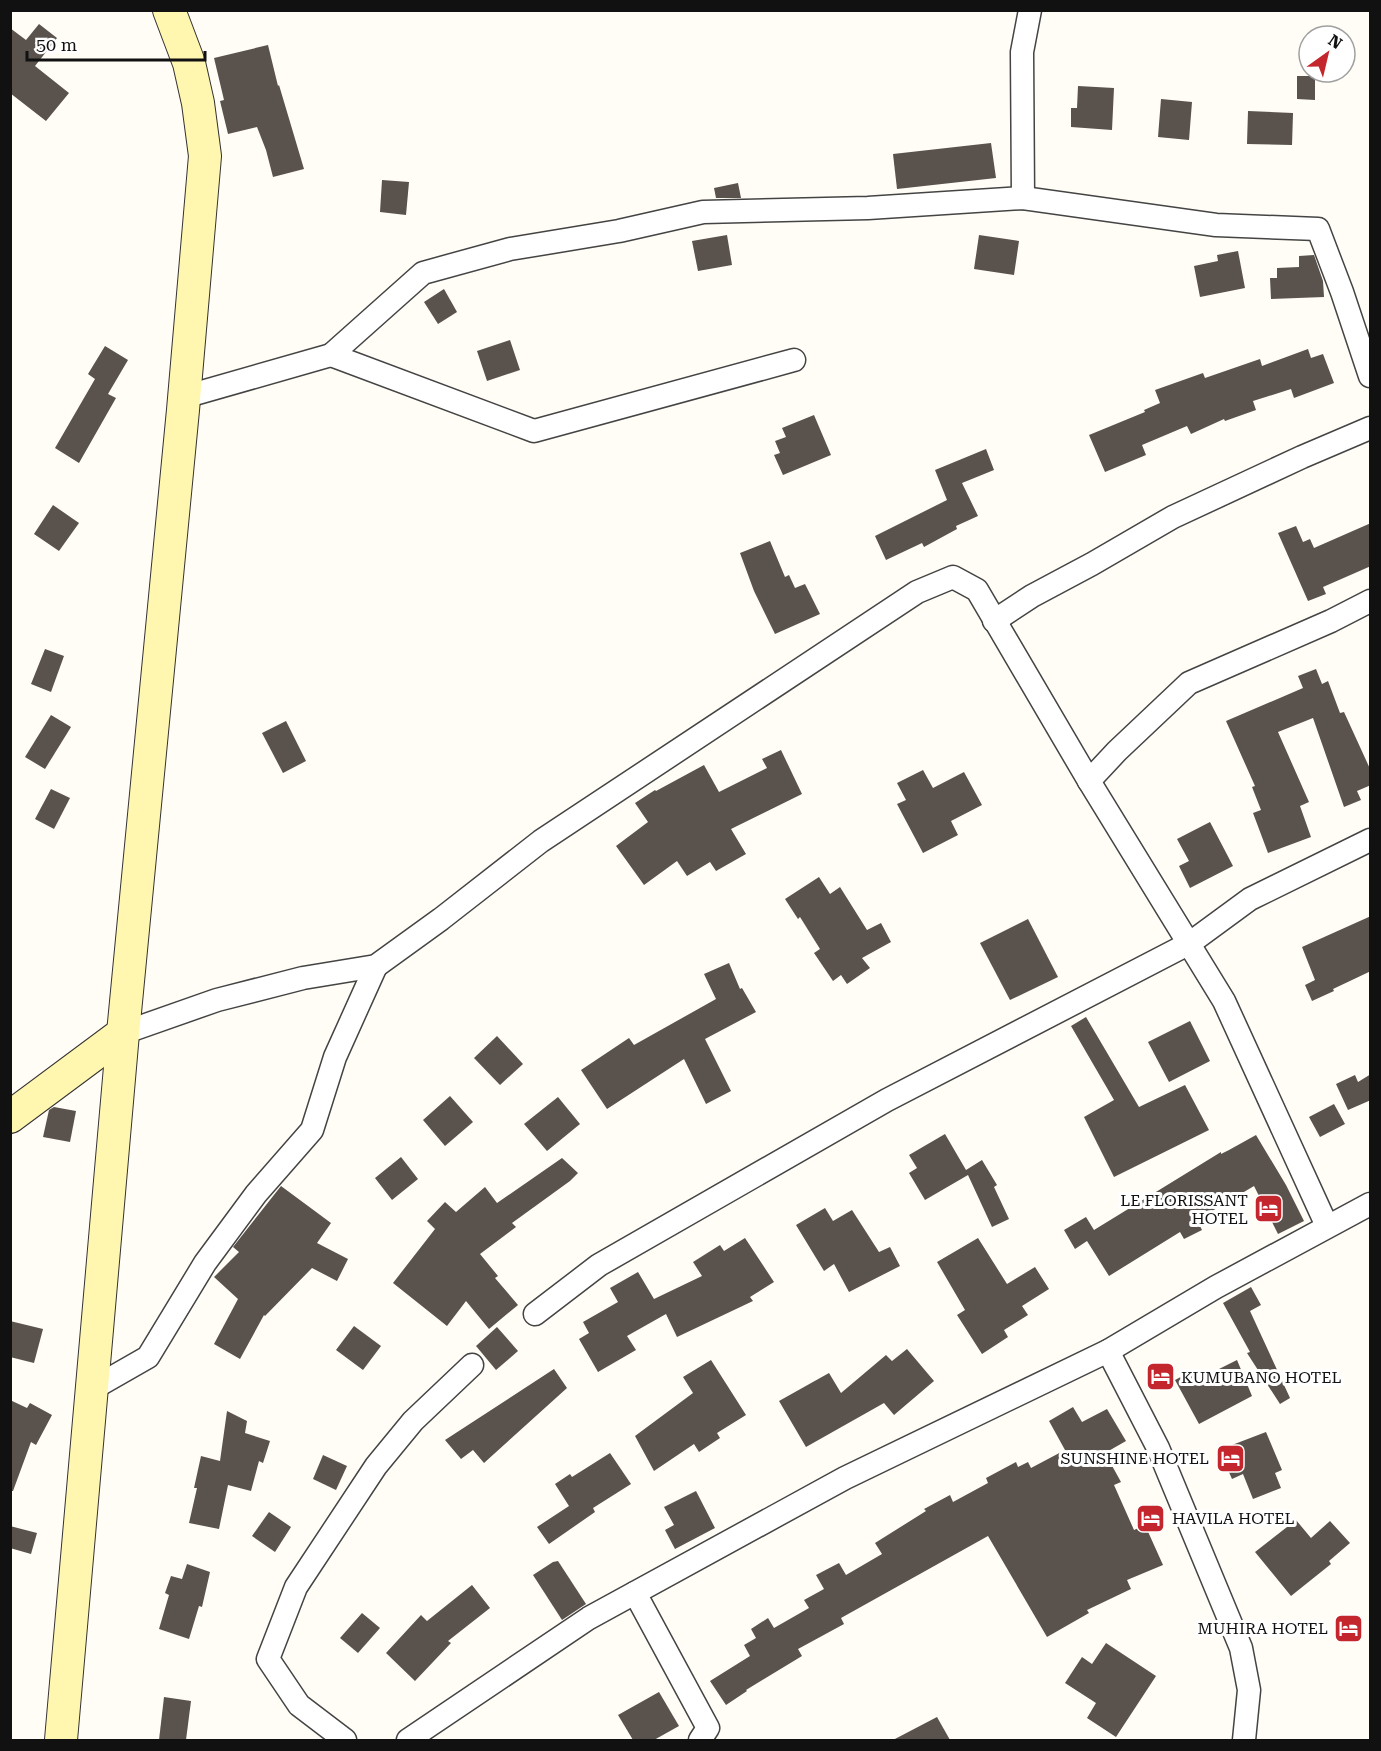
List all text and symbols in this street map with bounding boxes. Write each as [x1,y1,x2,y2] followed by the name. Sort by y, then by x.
[27,24,206,62] scale bar
[1297,24,1357,84] north arrow
[1325,31,1346,53] text: N
[36,34,77,55] text: 50 m
[1120,1191,1248,1228] place label: LE FLORISSANT HOTEL
[1253,1193,1285,1225] hotel icon: LE FLORISSANT HOTEL
[1144,1361,1176,1393] hotel icon: KUMUBANO HOTEL
[1181,1368,1342,1387] place label: KUMUBANO HOTEL
[1214,1442,1246,1474] hotel icon: SUNSHINE HOTEL
[1061,1449,1209,1468] place label: SUNSHINE HOTEL
[1135,1502,1167,1534] hotel icon: HAVILA HOTEL
[1172,1509,1295,1528] place label: HAVILA HOTEL
[1333,1612,1365,1644] hotel icon: MUHIRA HOTEL
[1197,1619,1328,1638] place label: MUHIRA HOTEL

